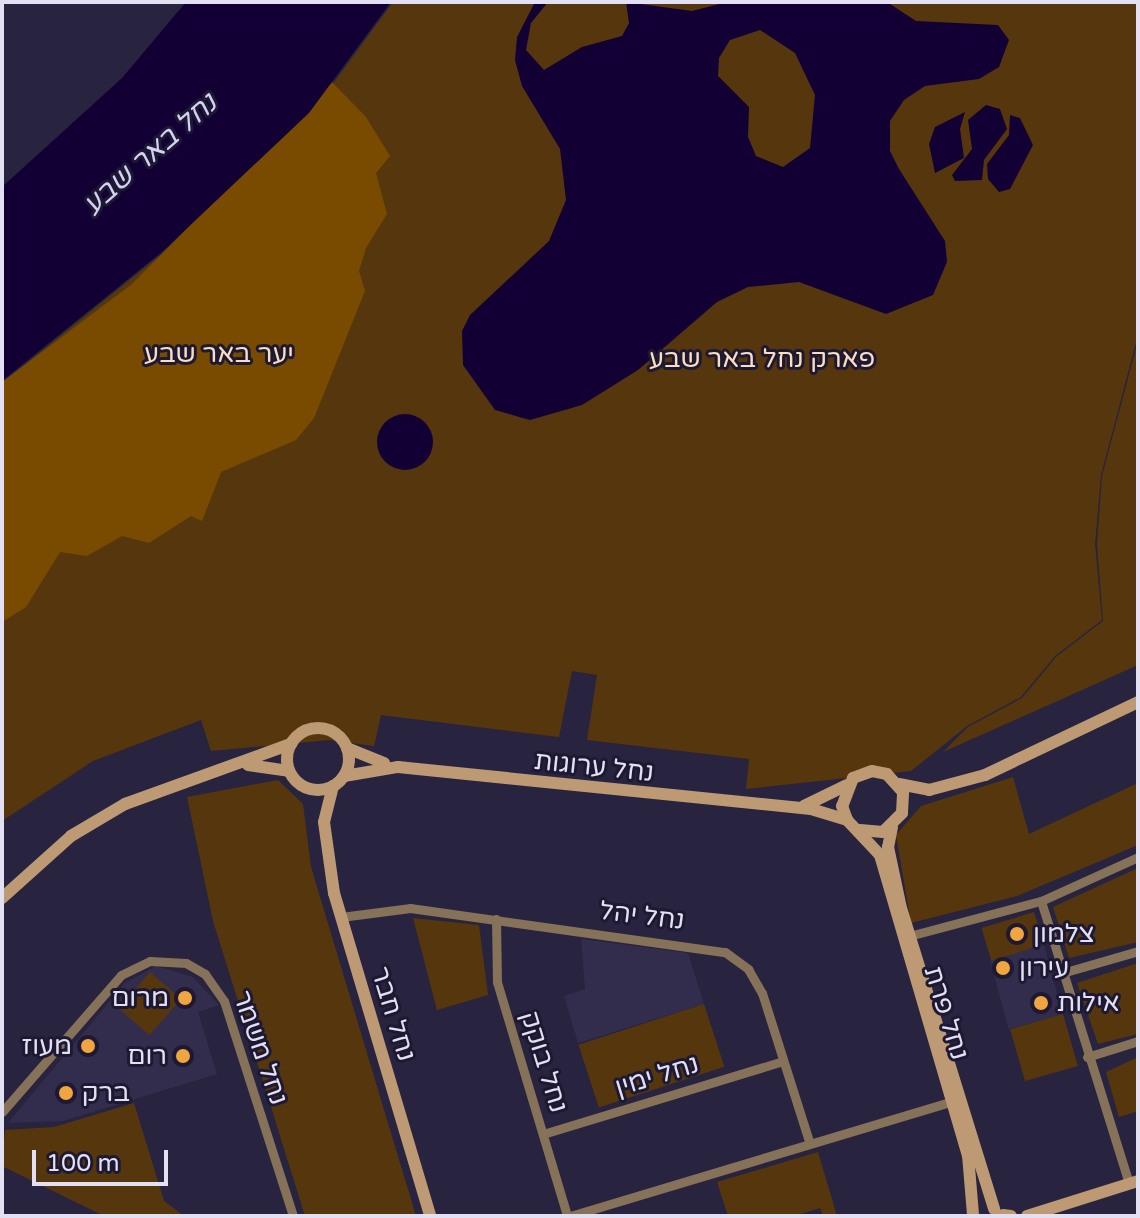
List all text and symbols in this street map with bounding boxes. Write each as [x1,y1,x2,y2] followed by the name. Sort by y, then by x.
[76,87,224,221] water label: נחל באר שבע
[144,338,294,370] park label: יער באר שבע
[649,343,875,375] park label: פארק נחל באר שבע
[533,745,655,789] street label: נחל ערוגות
[598,895,686,937] street label: נחל יהל
[1033,918,1095,950] place label: צלמון
[1008,925,1026,943] marker: צלמון
[1019,952,1069,984] place label: עירון
[994,959,1012,977] marker: עירון
[917,962,975,1064] street label: נחל פרת
[364,963,422,1065] street label: נחל חבר
[111,982,169,1014] place label: מרום
[226,987,294,1109] street label: נחל משמר
[1057,987,1120,1019] place label: אילות
[176,989,194,1007] marker: מרום
[1032,994,1050,1012] marker: אילות
[514,1008,574,1116] street label: נחל בוקק
[21,1030,72,1062] place label: מעוז
[79,1037,97,1055] marker: מעוז
[127,1040,167,1072] place label: רום
[174,1047,192,1065] marker: רום
[611,1049,703,1103] street label: נחל ימין
[82,1077,130,1109] place label: ברק
[57,1084,75,1102] marker: ברק
[36,1134,172,1184] scale bar
[46,1149,120,1178] text: 100 m

